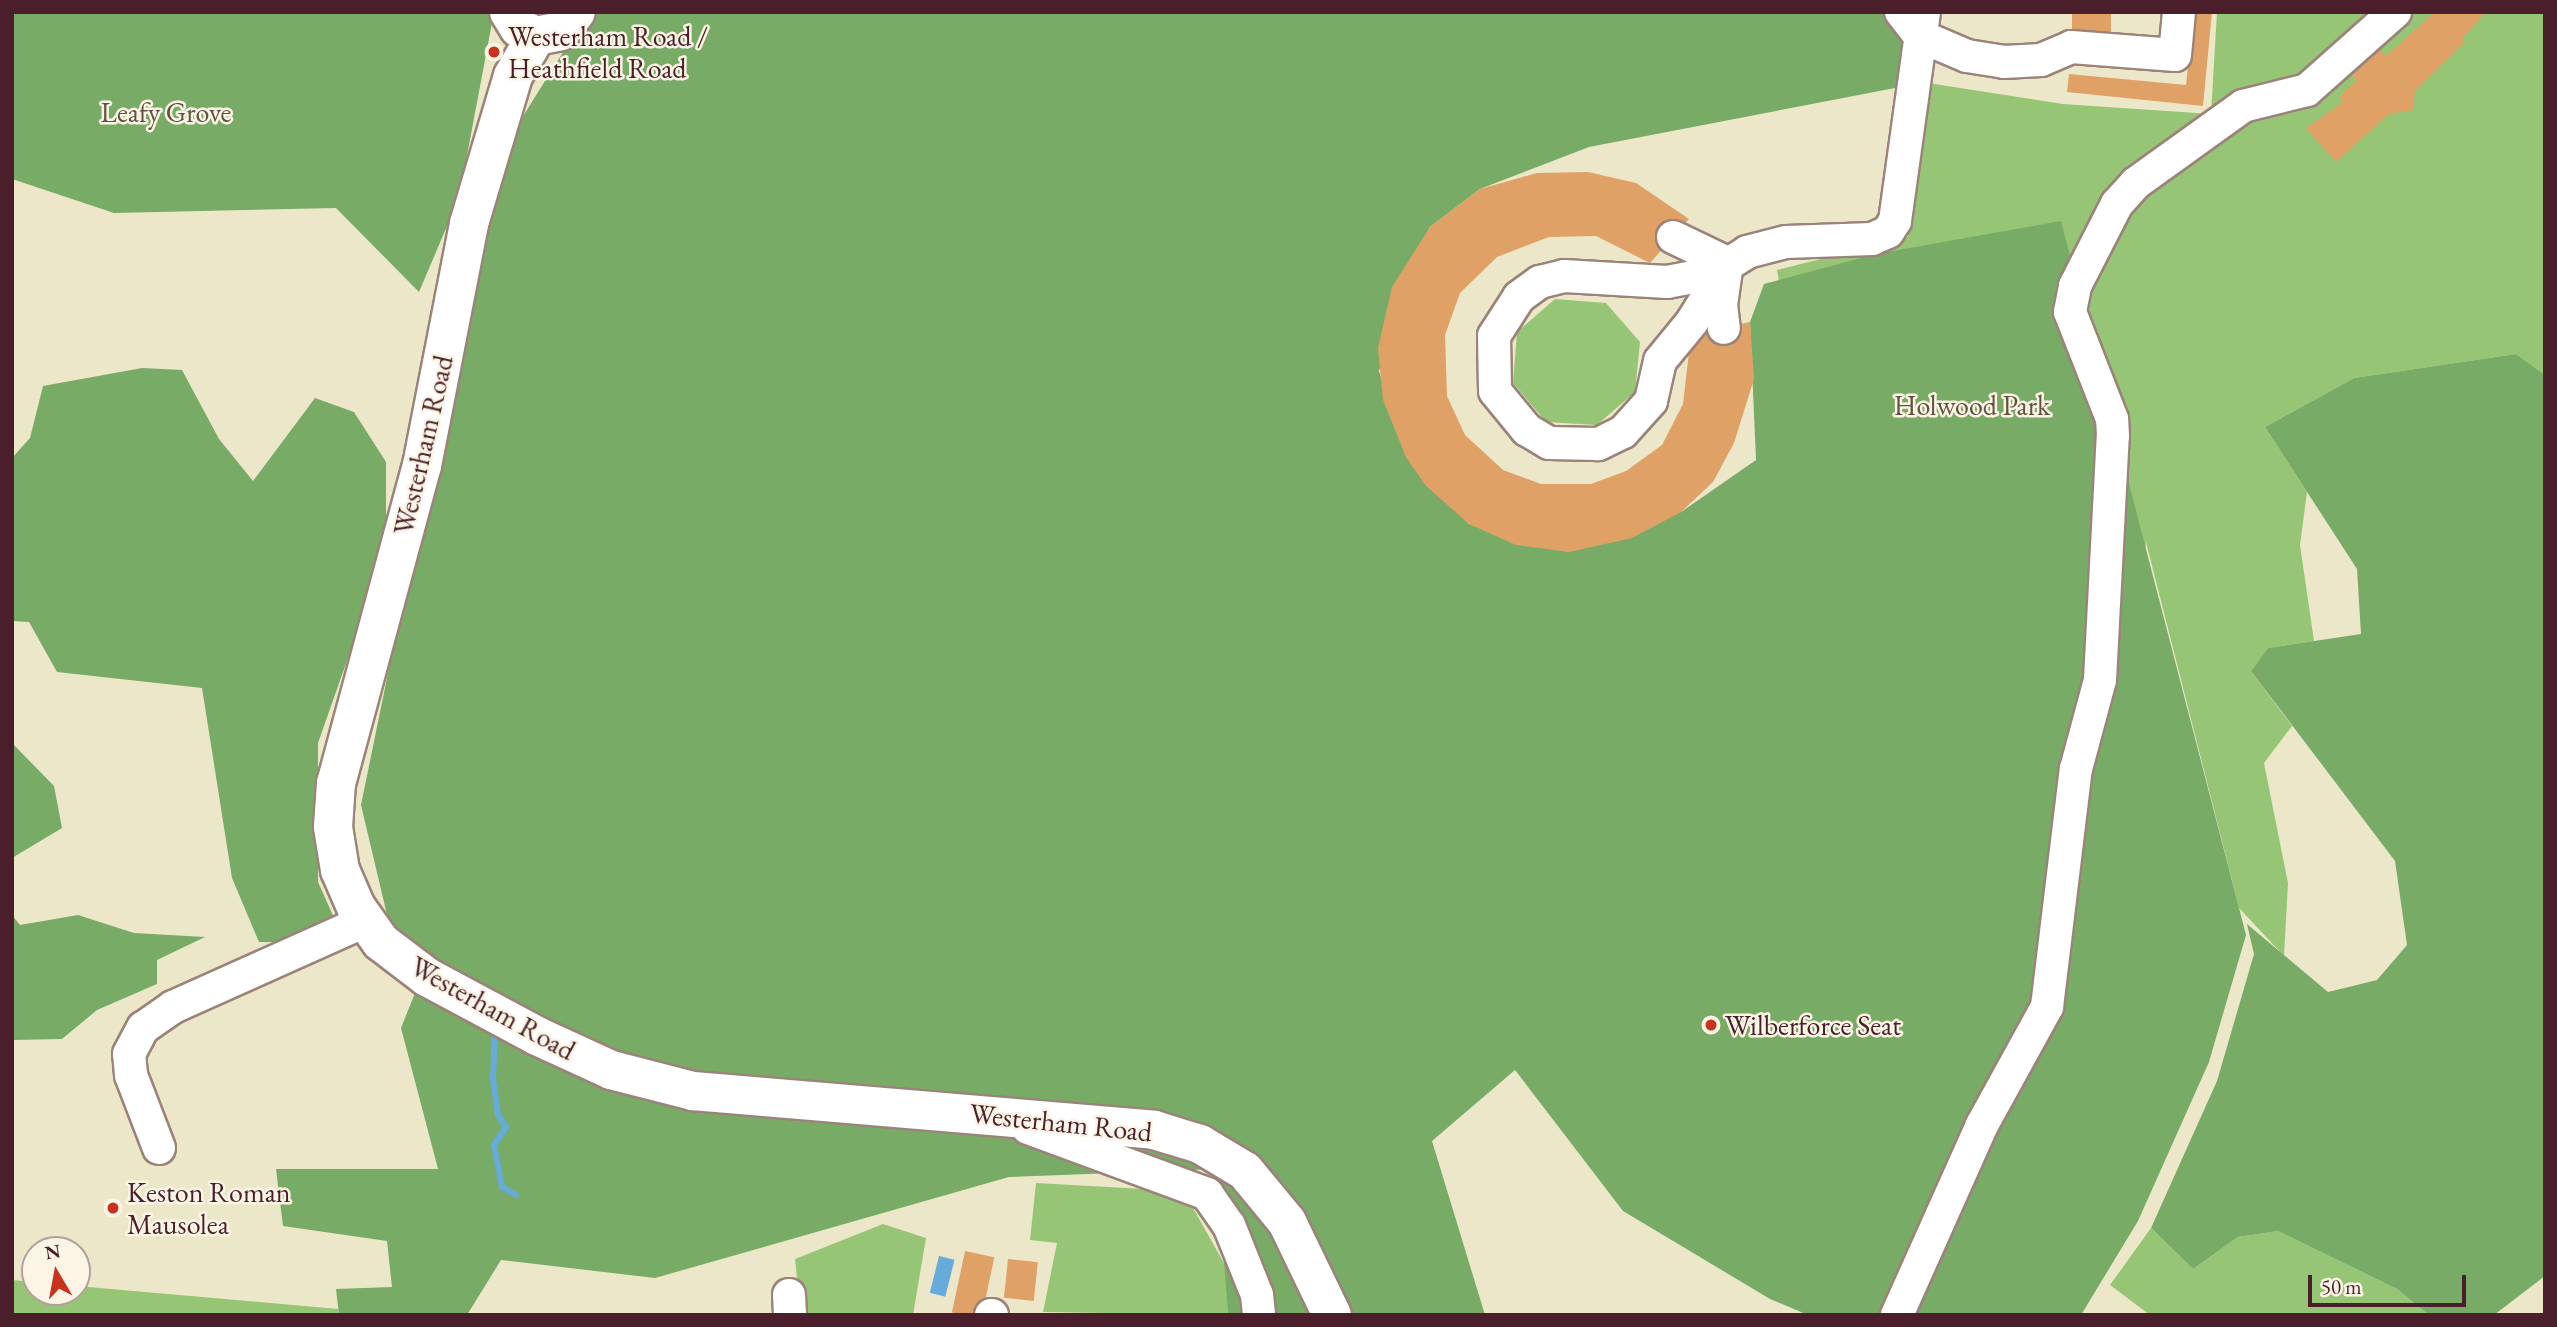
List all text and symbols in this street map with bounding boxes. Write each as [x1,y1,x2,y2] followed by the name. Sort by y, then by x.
[508,19,708,85] place label: Westerham Road / Heathfield Road
[486,44,502,60] marker: Westerham Road / Heathfield Road
[101,95,231,129] park label: Leafy Grove
[386,352,460,538] street label: Westerham Road
[1894,388,2050,422] park label: Holwood Park
[405,949,581,1067] street label: Westerham Road
[1725,1008,1901,1042] place label: Wilberforce Seat
[1703,1017,1719,1033] marker: Wilberforce Seat
[968,1096,1154,1148] street label: Westerham Road
[127,1175,291,1241] place label: Keston Roman Mausolea
[105,1200,121,1216] marker: Keston Roman Mausolea
[21,1236,91,1306] north arrow
[43,1238,62,1265] text: N
[2312,1260,2470,1304] scale bar
[2321,1273,2362,1300] text: 50 m

